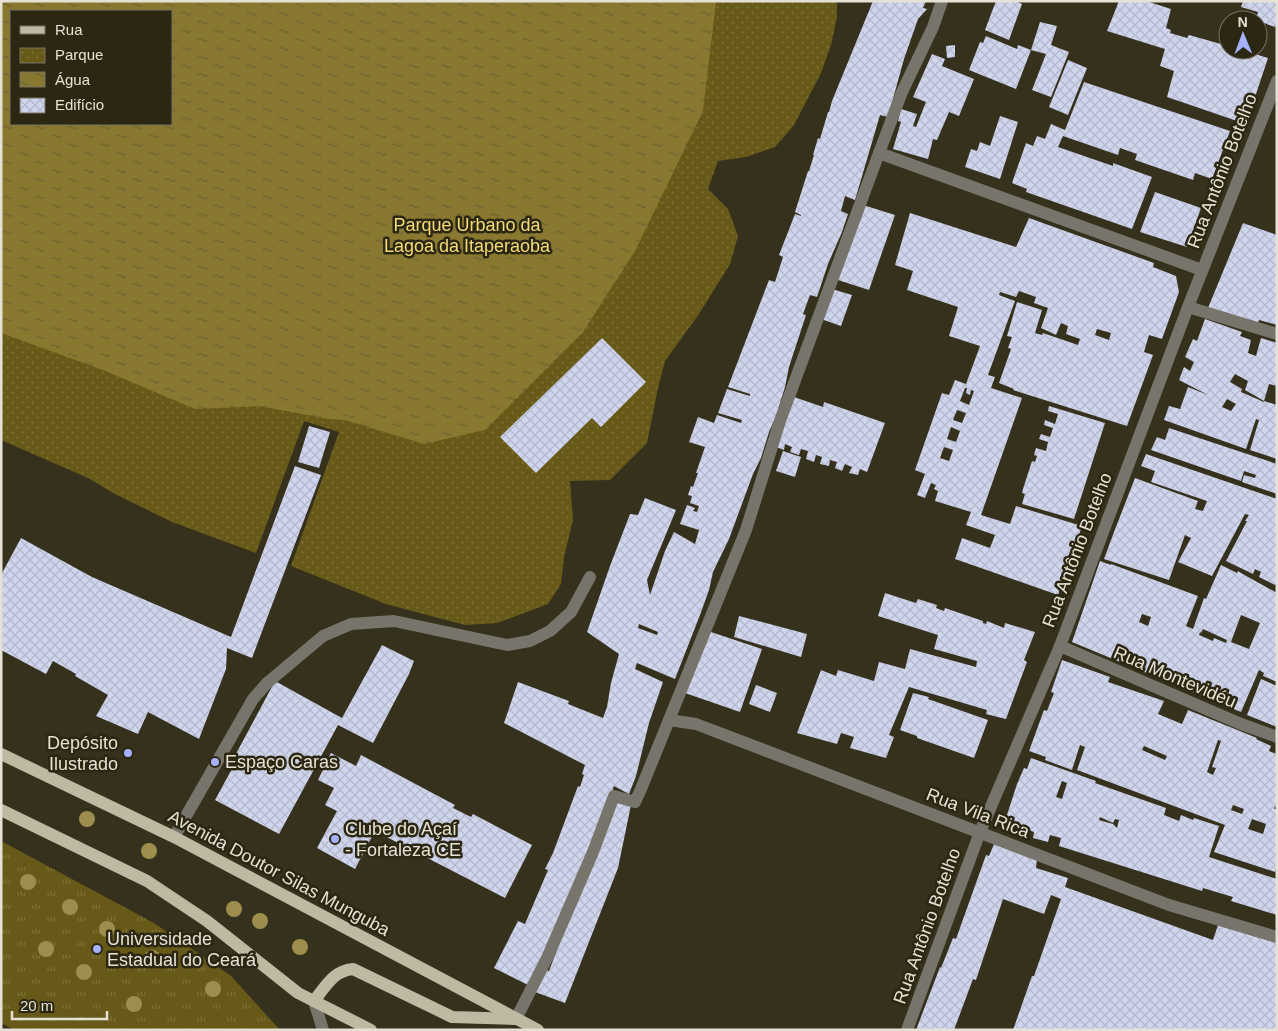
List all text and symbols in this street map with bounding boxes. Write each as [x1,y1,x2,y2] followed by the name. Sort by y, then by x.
[10,10,172,125] legend
[1218,10,1268,60] north arrow
[1238,14,1248,30] text: N
[55,21,83,38] text: Rua
[55,46,103,63] text: Parque
[55,71,91,88] text: Água
[1183,91,1261,251] street label: Rua Antônio Botelho
[55,96,104,113] text: Edifício
[384,215,551,256] park label: Parque Urbano da Lagoa da Itaperaoba
[1038,470,1116,630] street label: Rua Antônio Botelho
[1111,642,1239,712] street label: Rua Montevidéu
[47,733,118,774] place label: Depósito Ilustrado
[122,747,134,759] marker: Depósito Ilustrado
[225,752,338,772] place label: Espaço Caras
[209,756,221,768] marker: Espaço Caras
[924,784,1033,842] street label: Rua Vila Rica
[165,806,394,940] street label: Avenida Doutor Silas Munguba
[345,819,461,860] place label: Clube do Açaí - Fortaleza CE
[329,833,341,845] marker: Clube do Açaí - Fortaleza CE
[890,845,964,1007] street label: Rua Antônio Botelho
[107,929,257,970] place label: Universidade Estadual do Ceará
[91,943,103,955] marker: Universidade Estadual do Ceará
[12,988,108,1020] scale bar
[20,997,53,1014] text: 20 m

